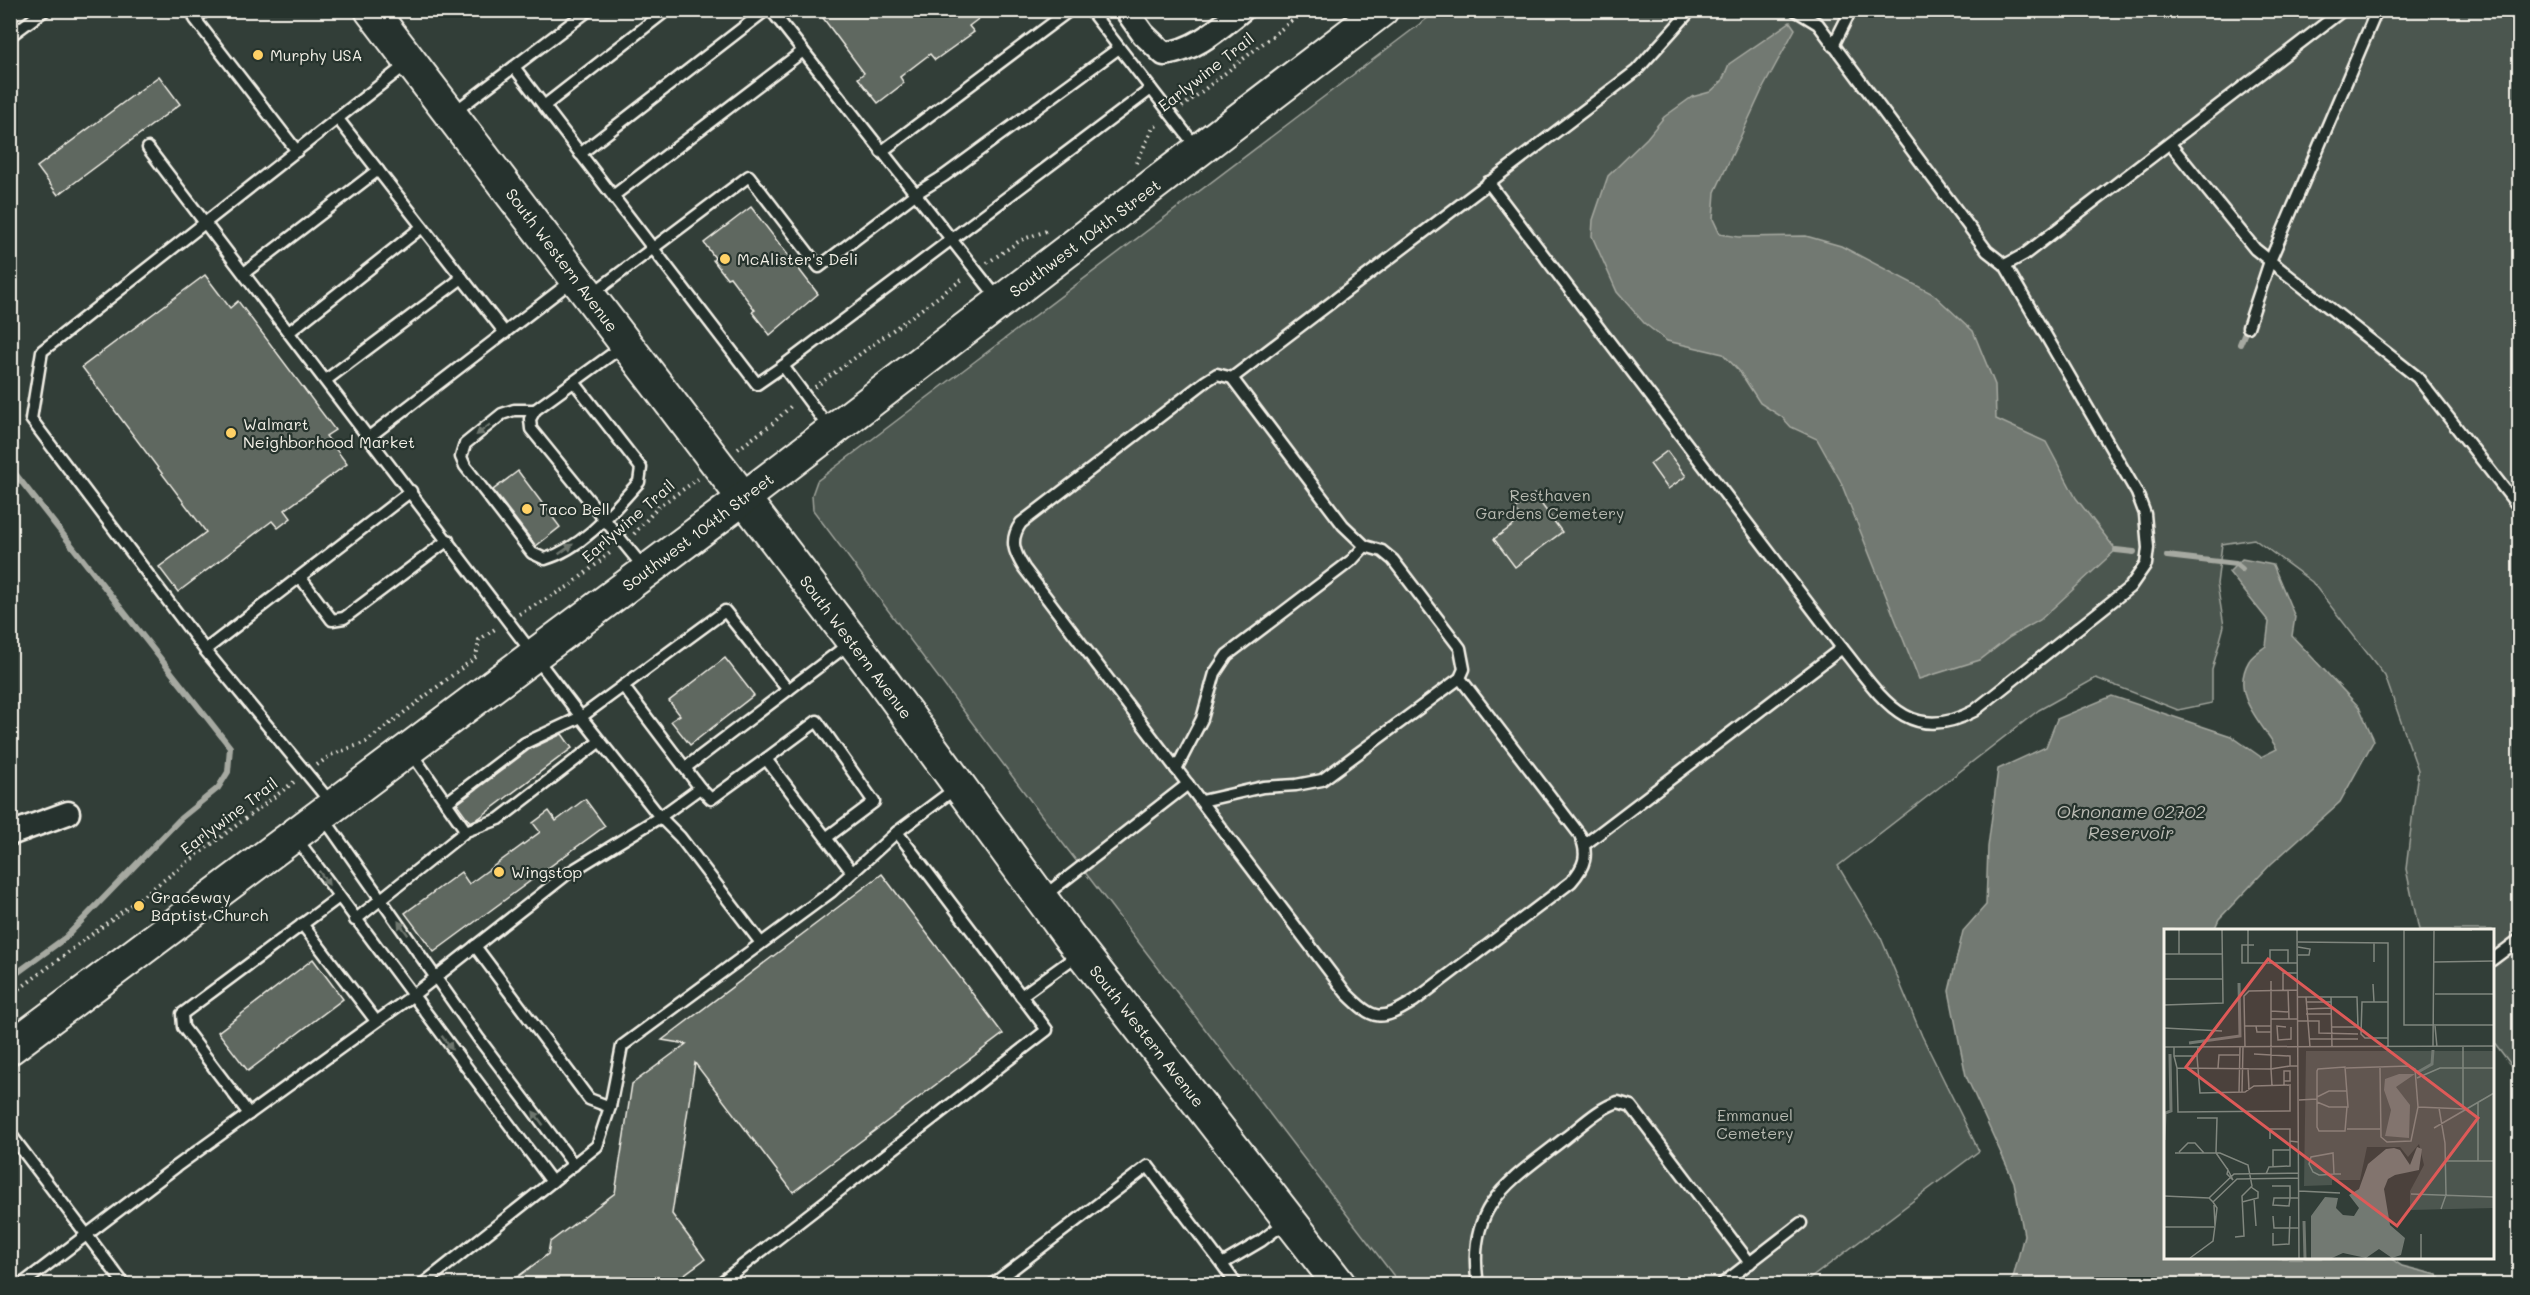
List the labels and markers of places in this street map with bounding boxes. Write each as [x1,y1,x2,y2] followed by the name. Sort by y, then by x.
[270,44,363,65] place label: Murphy USA
[251,48,265,62] marker: Murphy USA
[737,248,858,269] place label: McAlister's Deli
[718,252,732,266] marker: McAlister's Deli
[243,413,415,452] place label: Walmart Neighborhood Market
[224,426,238,440] marker: Walmart Neighborhood Market
[539,498,610,519] place label: Taco Bell
[520,502,534,516] marker: Taco Bell
[511,861,582,882] place label: Wingstop
[492,865,506,879] marker: Wingstop
[151,886,268,925] place label: Graceway Baptist Church
[132,899,146,913] marker: Graceway Baptist Church

